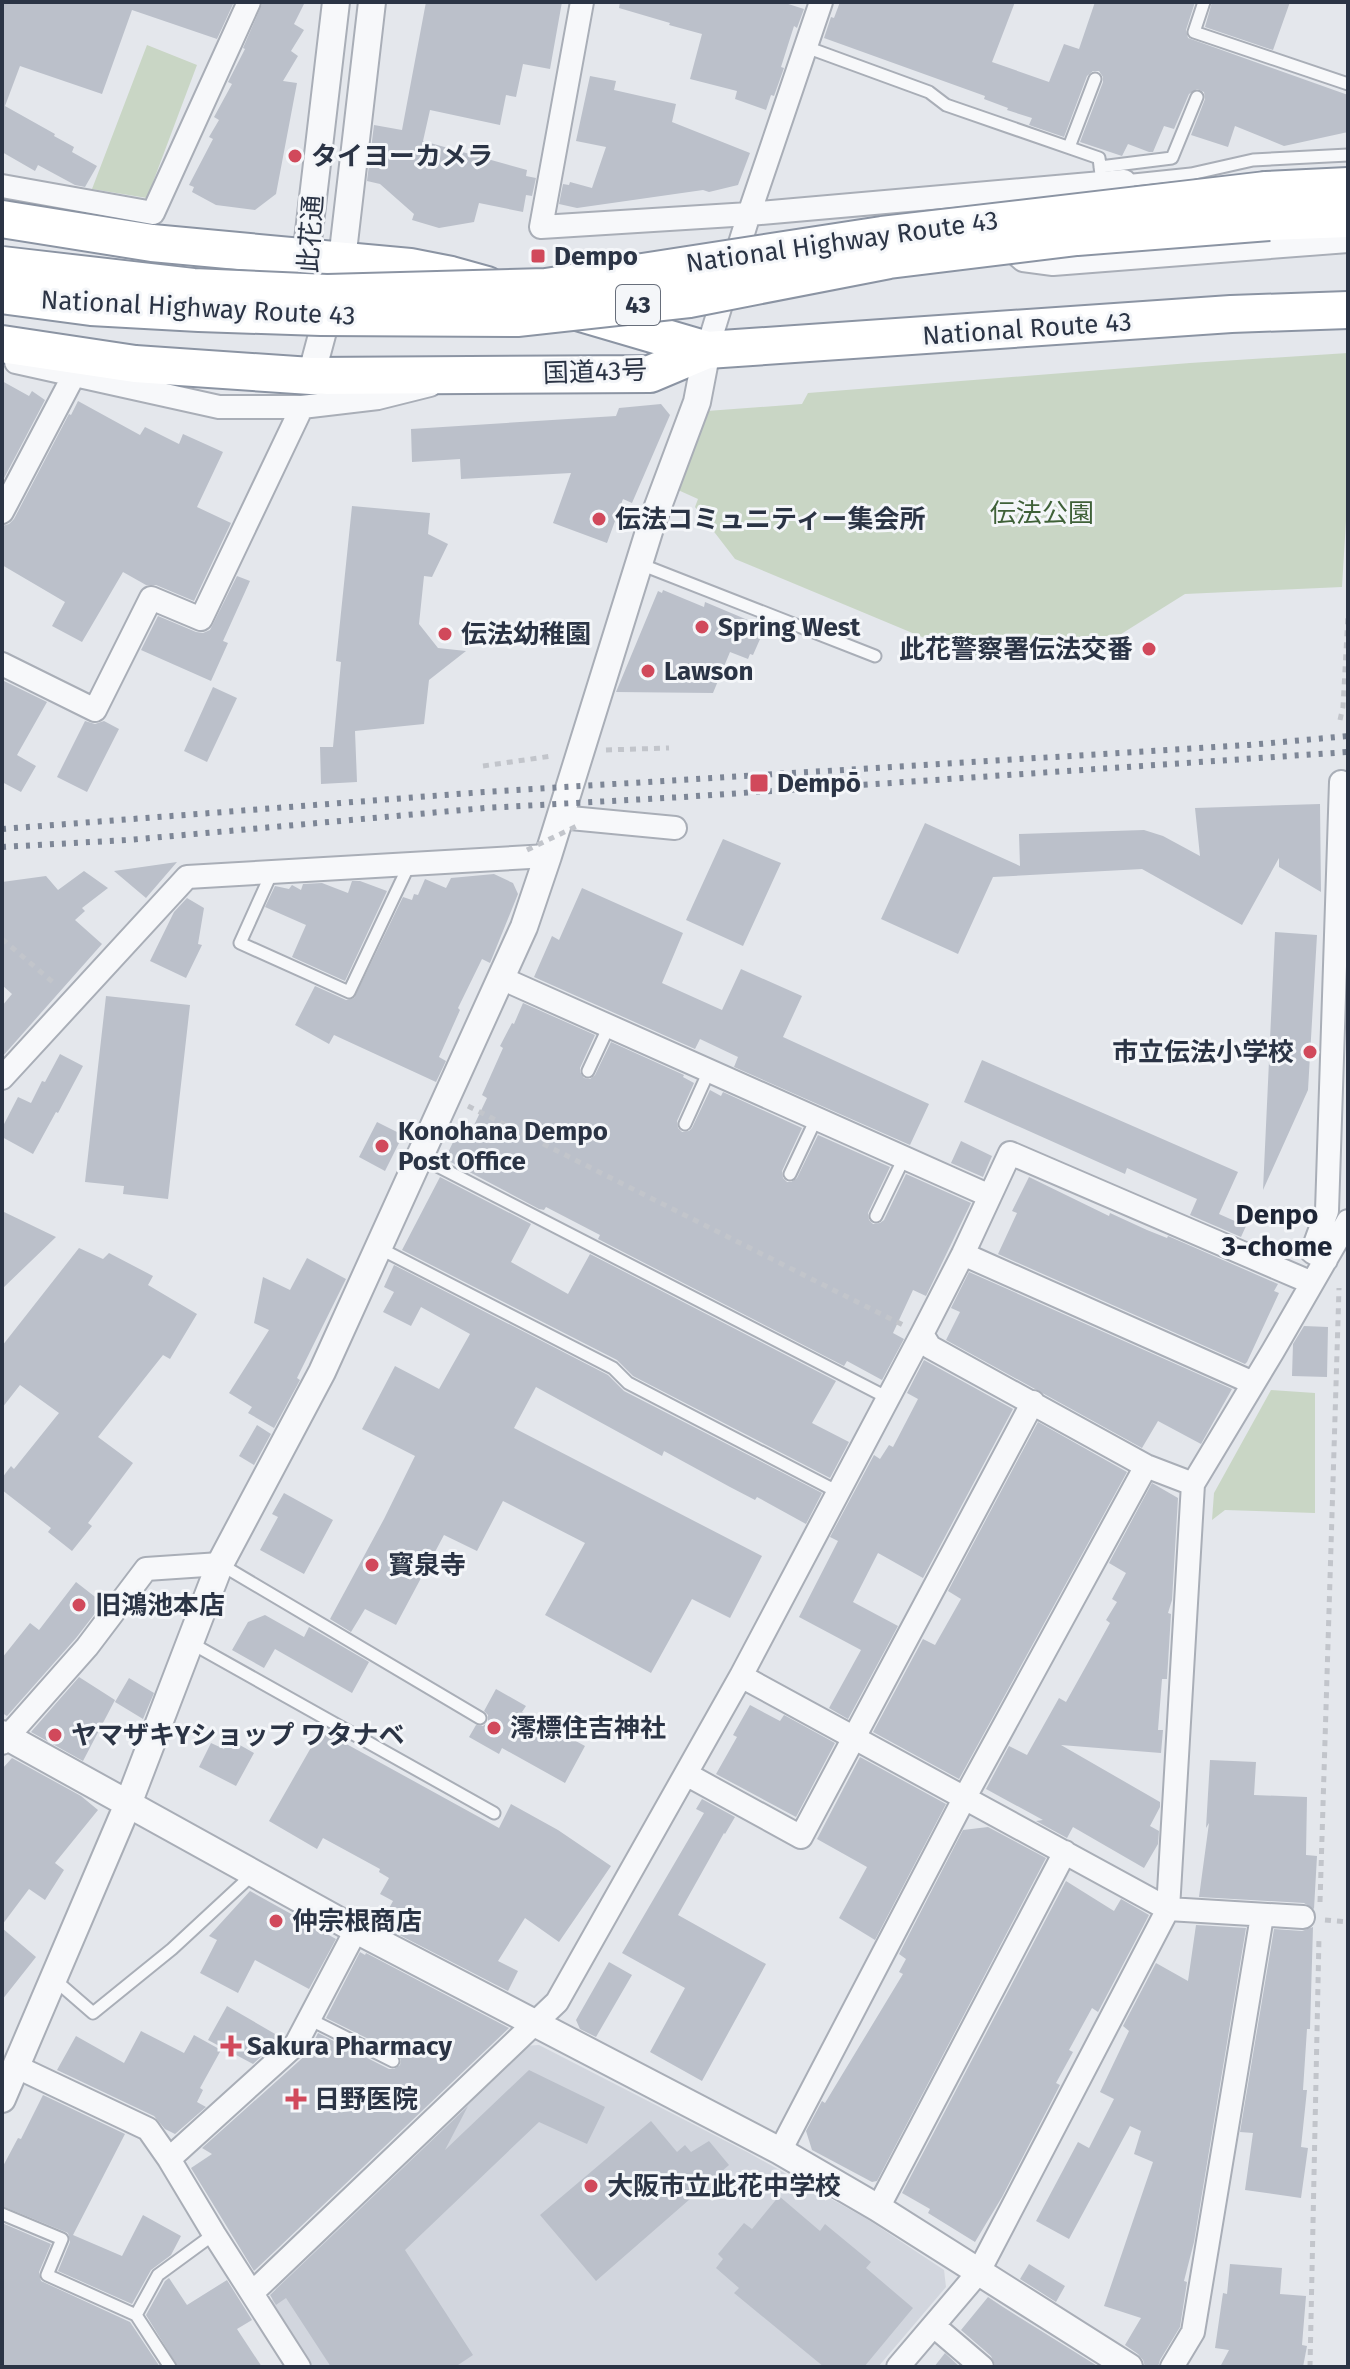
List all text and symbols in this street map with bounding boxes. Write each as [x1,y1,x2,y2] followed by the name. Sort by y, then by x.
[311,141,493,172] place label: タイヨーカメラ
[286,147,304,165] marker: タイヨーカメラ
[293,194,329,274] street label: 此花通
[684,205,1000,279] street label: National Highway Route 43
[554,241,638,272] place label: Dempo
[529,247,547,265] marker: Dempo
[40,284,356,332] street label: National Highway Route 43
[616,285,660,325] road number: 43
[921,306,1133,352] street label: National Route 43
[542,355,648,389] street label: 国道43号
[990,498,1094,529] park label: 伝法公園
[615,504,925,535] place label: 伝法コミュニティー集会所
[590,510,608,528] marker: 伝法コミュニティー集会所
[718,612,861,643] place label: Spring West
[693,618,711,636] marker: Spring West
[461,619,591,650] place label: 伝法幼稚園
[436,625,454,643] marker: 伝法幼稚園
[899,634,1133,665] place label: 此花警察署伝法交番
[1140,640,1158,658] marker: 此花警察署伝法交番
[664,656,753,687] place label: Lawson
[639,662,657,680] marker: Lawson
[777,768,861,799] place label: Dempō
[748,772,770,794] marker: Dempō
[1112,1037,1294,1068] place label: 市立伝法小学校
[1301,1043,1319,1061] marker: 市立伝法小学校
[398,1116,608,1177] place label: Konohana Dempo Post Office
[373,1137,391,1155] marker: Konohana Dempo Post Office
[1221,1198,1333,1263] district label: Denpo 3-chome
[388,1550,466,1581] place label: 寳泉寺
[363,1556,381,1574] marker: 寳泉寺
[95,1590,225,1621] place label: 旧鴻池本店
[70,1596,88,1614] marker: 旧鴻池本店
[510,1713,666,1744] place label: 澪標住吉神社
[485,1719,503,1737] marker: 澪標住吉神社
[71,1720,405,1751] place label: ヤマザキYショップ ワタナベ
[46,1726,64,1744] marker: ヤマザキYショップ ワタナベ
[292,1906,422,1937] place label: 仲宗根商店
[267,1912,285,1930] marker: 仲宗根商店
[247,2031,452,2062] place label: Sakura Pharmacy
[222,2037,240,2055] marker: Sakura Pharmacy
[314,2084,418,2115] place label: 日野医院
[285,2088,307,2110] marker: 日野医院
[607,2171,841,2202] place label: 大阪市立此花中学校
[582,2177,600,2195] marker: 大阪市立此花中学校

